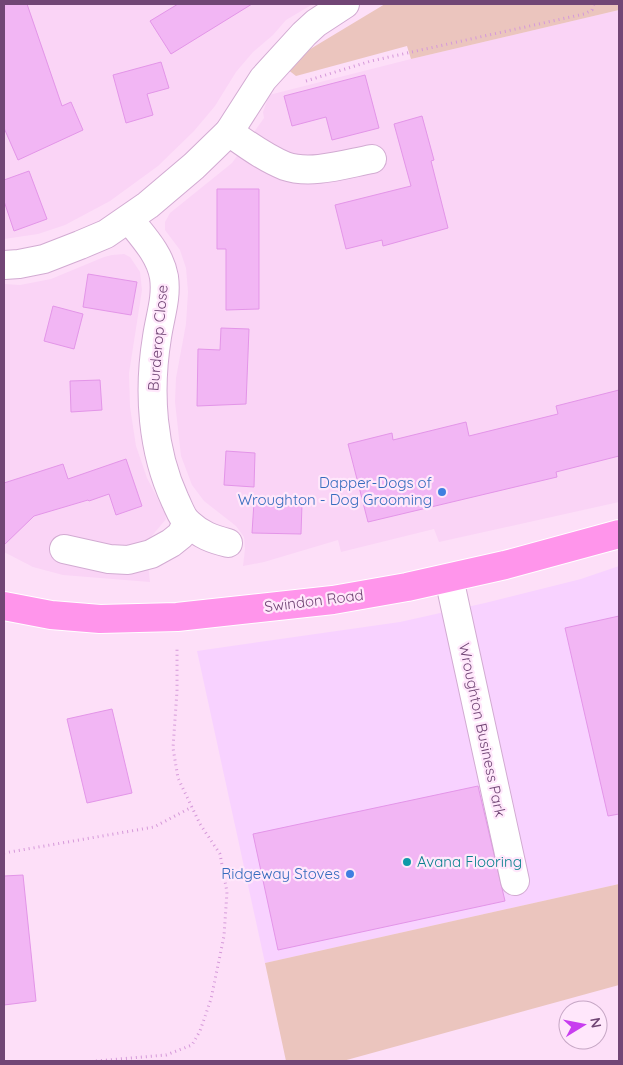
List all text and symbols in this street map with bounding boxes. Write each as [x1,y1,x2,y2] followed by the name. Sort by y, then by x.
[143,284,172,392] street label: Burderop Close
[238,473,433,509] place label: Dapper-Dogs of Wroughton - Dog Grooming
[436,486,448,498] marker: Dapper-Dogs of Wroughton - Dog Grooming
[263,585,365,616] street label: Swindon Road
[455,641,510,819] street label: Wroughton Business Park
[417,852,522,871] place label: Avana Flooring
[401,856,413,868] marker: Avana Flooring
[221,864,340,883] place label: Ridgeway Stoves
[344,868,356,880] marker: Ridgeway Stoves
[558,1000,608,1050] north arrow
[586,1016,606,1029] text: N

